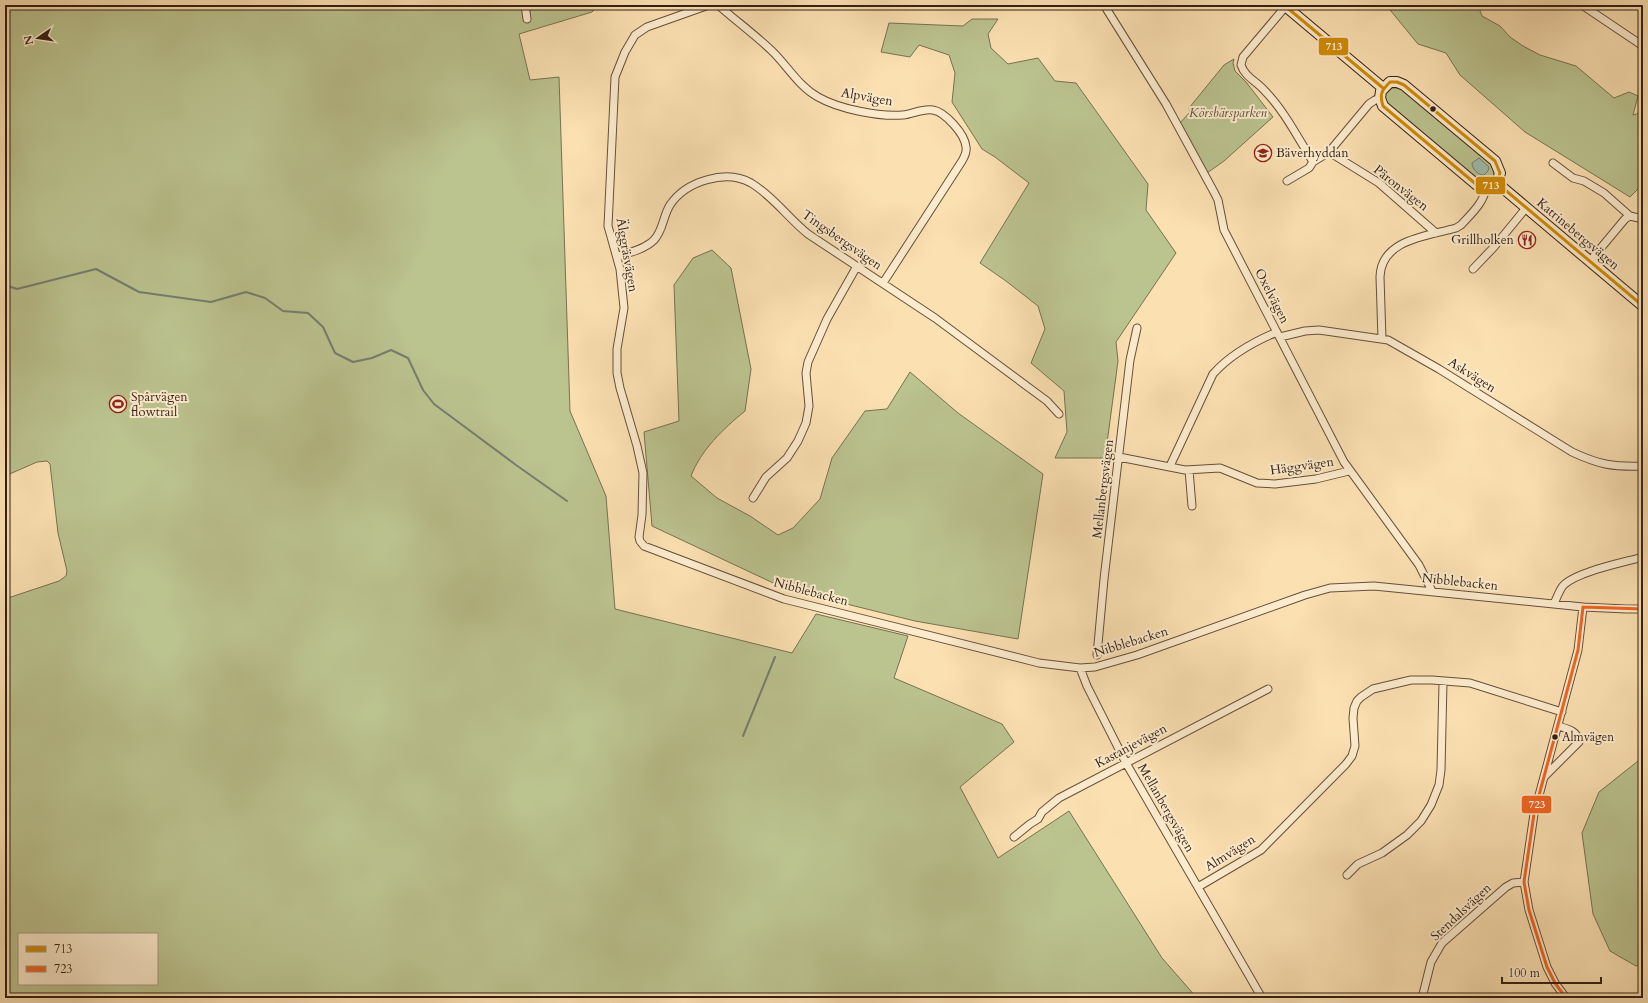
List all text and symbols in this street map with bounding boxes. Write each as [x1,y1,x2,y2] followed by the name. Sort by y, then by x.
[18,18,58,58] north arrow
[20,33,37,46] text: N
[1318,37,1349,56] line badge: 713
[1326,39,1343,54] text: 713
[840,84,895,111] street label: Alpvägen
[1189,104,1268,122] park label: Körsbärsparken
[1428,104,1438,114] unlabelled marker
[1253,143,1273,163] school or university icon: Bäverhyddan
[1276,144,1349,162] place label: Bäverhyddan
[1370,161,1433,216] street label: Päronvägen
[1475,176,1506,195] line badge: 713
[1483,178,1500,193] text: 713
[1533,194,1624,274] street label: Katrinebergsvägen
[798,206,886,275] street label: Tingsbergsvägen
[612,217,642,294] street label: Älggräsvägen
[1517,230,1537,250] restaurant icon: Grillholken
[1451,231,1515,249] place label: Grillholken
[1250,265,1294,327] street label: Oxelvägen
[1445,353,1500,397] street label: Askvägen
[131,388,188,421] place label: Spårvägen flowtrail
[108,394,128,414] sports icon: Spårvägen flowtrail
[1088,438,1118,540] street label: Mellanbergsvägen
[1269,453,1336,479] street label: Häggvägen
[1421,569,1500,595] street label: Nibblebacken
[772,573,851,611] street label: Nibblebacken
[1092,622,1171,662] street label: Nibblebacken
[1092,719,1171,773] street label: Kastanjevägen
[1562,729,1614,745] place label: Almvägen
[1550,732,1560,742] marker: Almvägen
[1133,760,1199,856] street label: Mellanbergsvägen
[1521,795,1552,814] line badge: 723
[1529,797,1546,812] text: 723
[1201,830,1259,876] street label: Almvägen
[1427,879,1496,945] street label: Stendalsvägen
[18,933,158,985] legend
[54,941,72,957] text: 713
[1502,959,1601,985] scale bar
[54,961,72,977] text: 723
[1508,965,1541,981] text: 100 m

